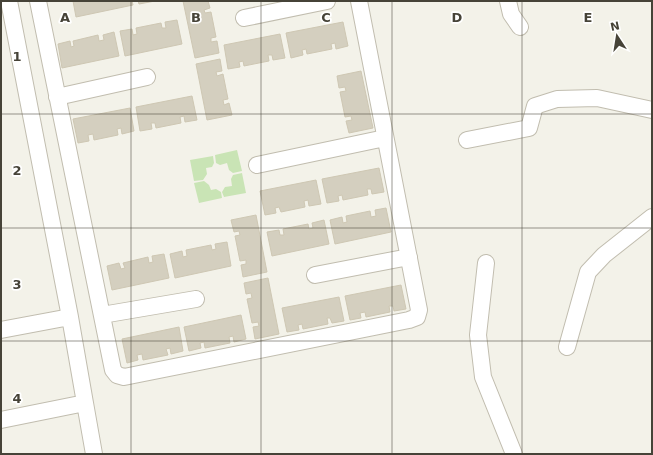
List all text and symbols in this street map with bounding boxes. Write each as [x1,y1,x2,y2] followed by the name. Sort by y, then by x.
[60,10,70,25] text: A
[191,10,201,25] text: B
[321,10,331,25] text: C
[452,10,463,25] text: D
[584,10,592,25] text: E
[597,16,637,56] north arrow
[609,19,621,34] text: N
[12,49,22,64] text: 1
[12,163,22,178] text: 2
[12,277,22,292] text: 3
[12,391,22,406] text: 4

